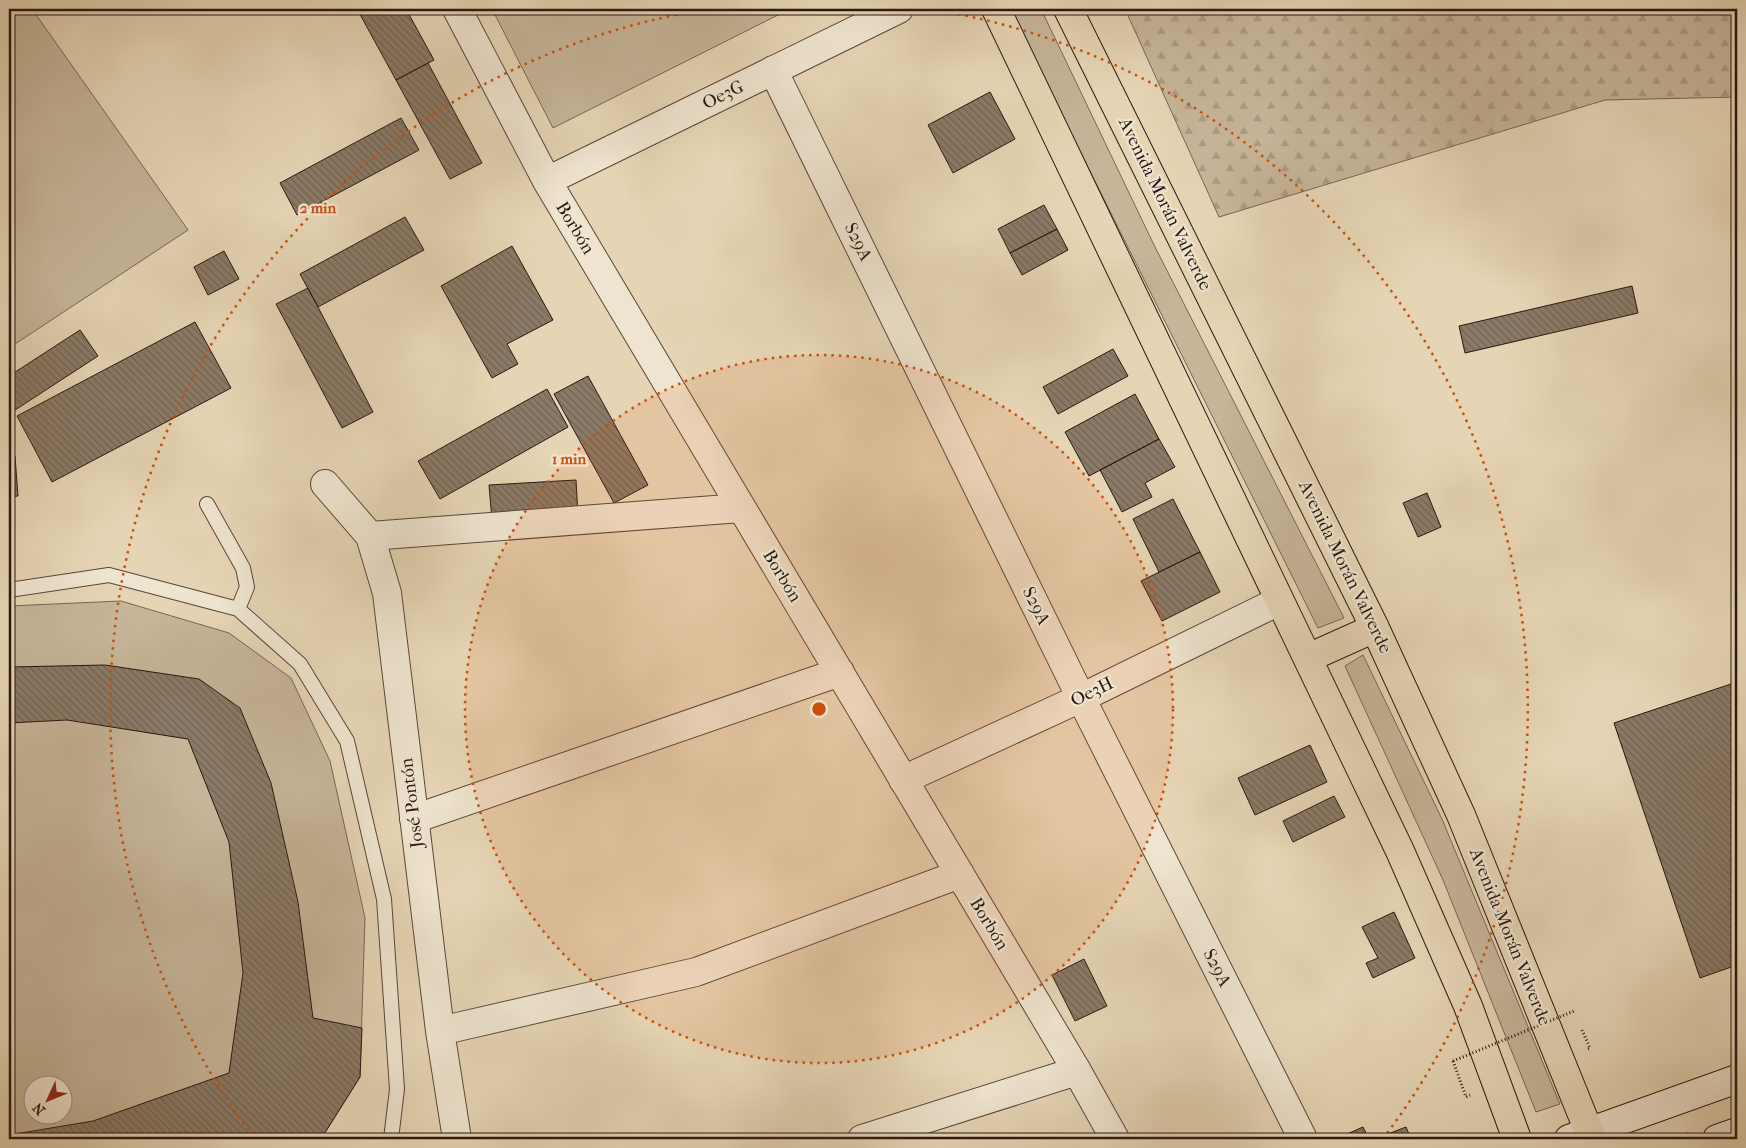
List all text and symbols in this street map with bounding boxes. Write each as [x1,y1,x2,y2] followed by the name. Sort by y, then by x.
[699,76,747,114] street label: Oe3G
[1114,113,1216,294] street label: Avenida Morán Valverde
[551,198,599,258] street label: Borbón
[300,199,337,217] text: 2 min
[840,220,876,265] street label: S29A
[552,450,586,468] text: 1 min
[1294,476,1396,657] street label: Avenida Morán Valverde
[758,546,806,606] street label: Borbón
[1018,584,1054,629] street label: S29A
[1067,673,1117,711] street label: Oe3H
[810,700,828,718] centre of rings
[396,756,428,851] street label: José Pontón
[1464,844,1555,1029] street label: Avenida Morán Valverde
[965,894,1013,954] street label: Borbón
[1199,946,1236,991] street label: S29A
[22,1076,72,1126] north arrow
[29,1099,49,1118] text: N

